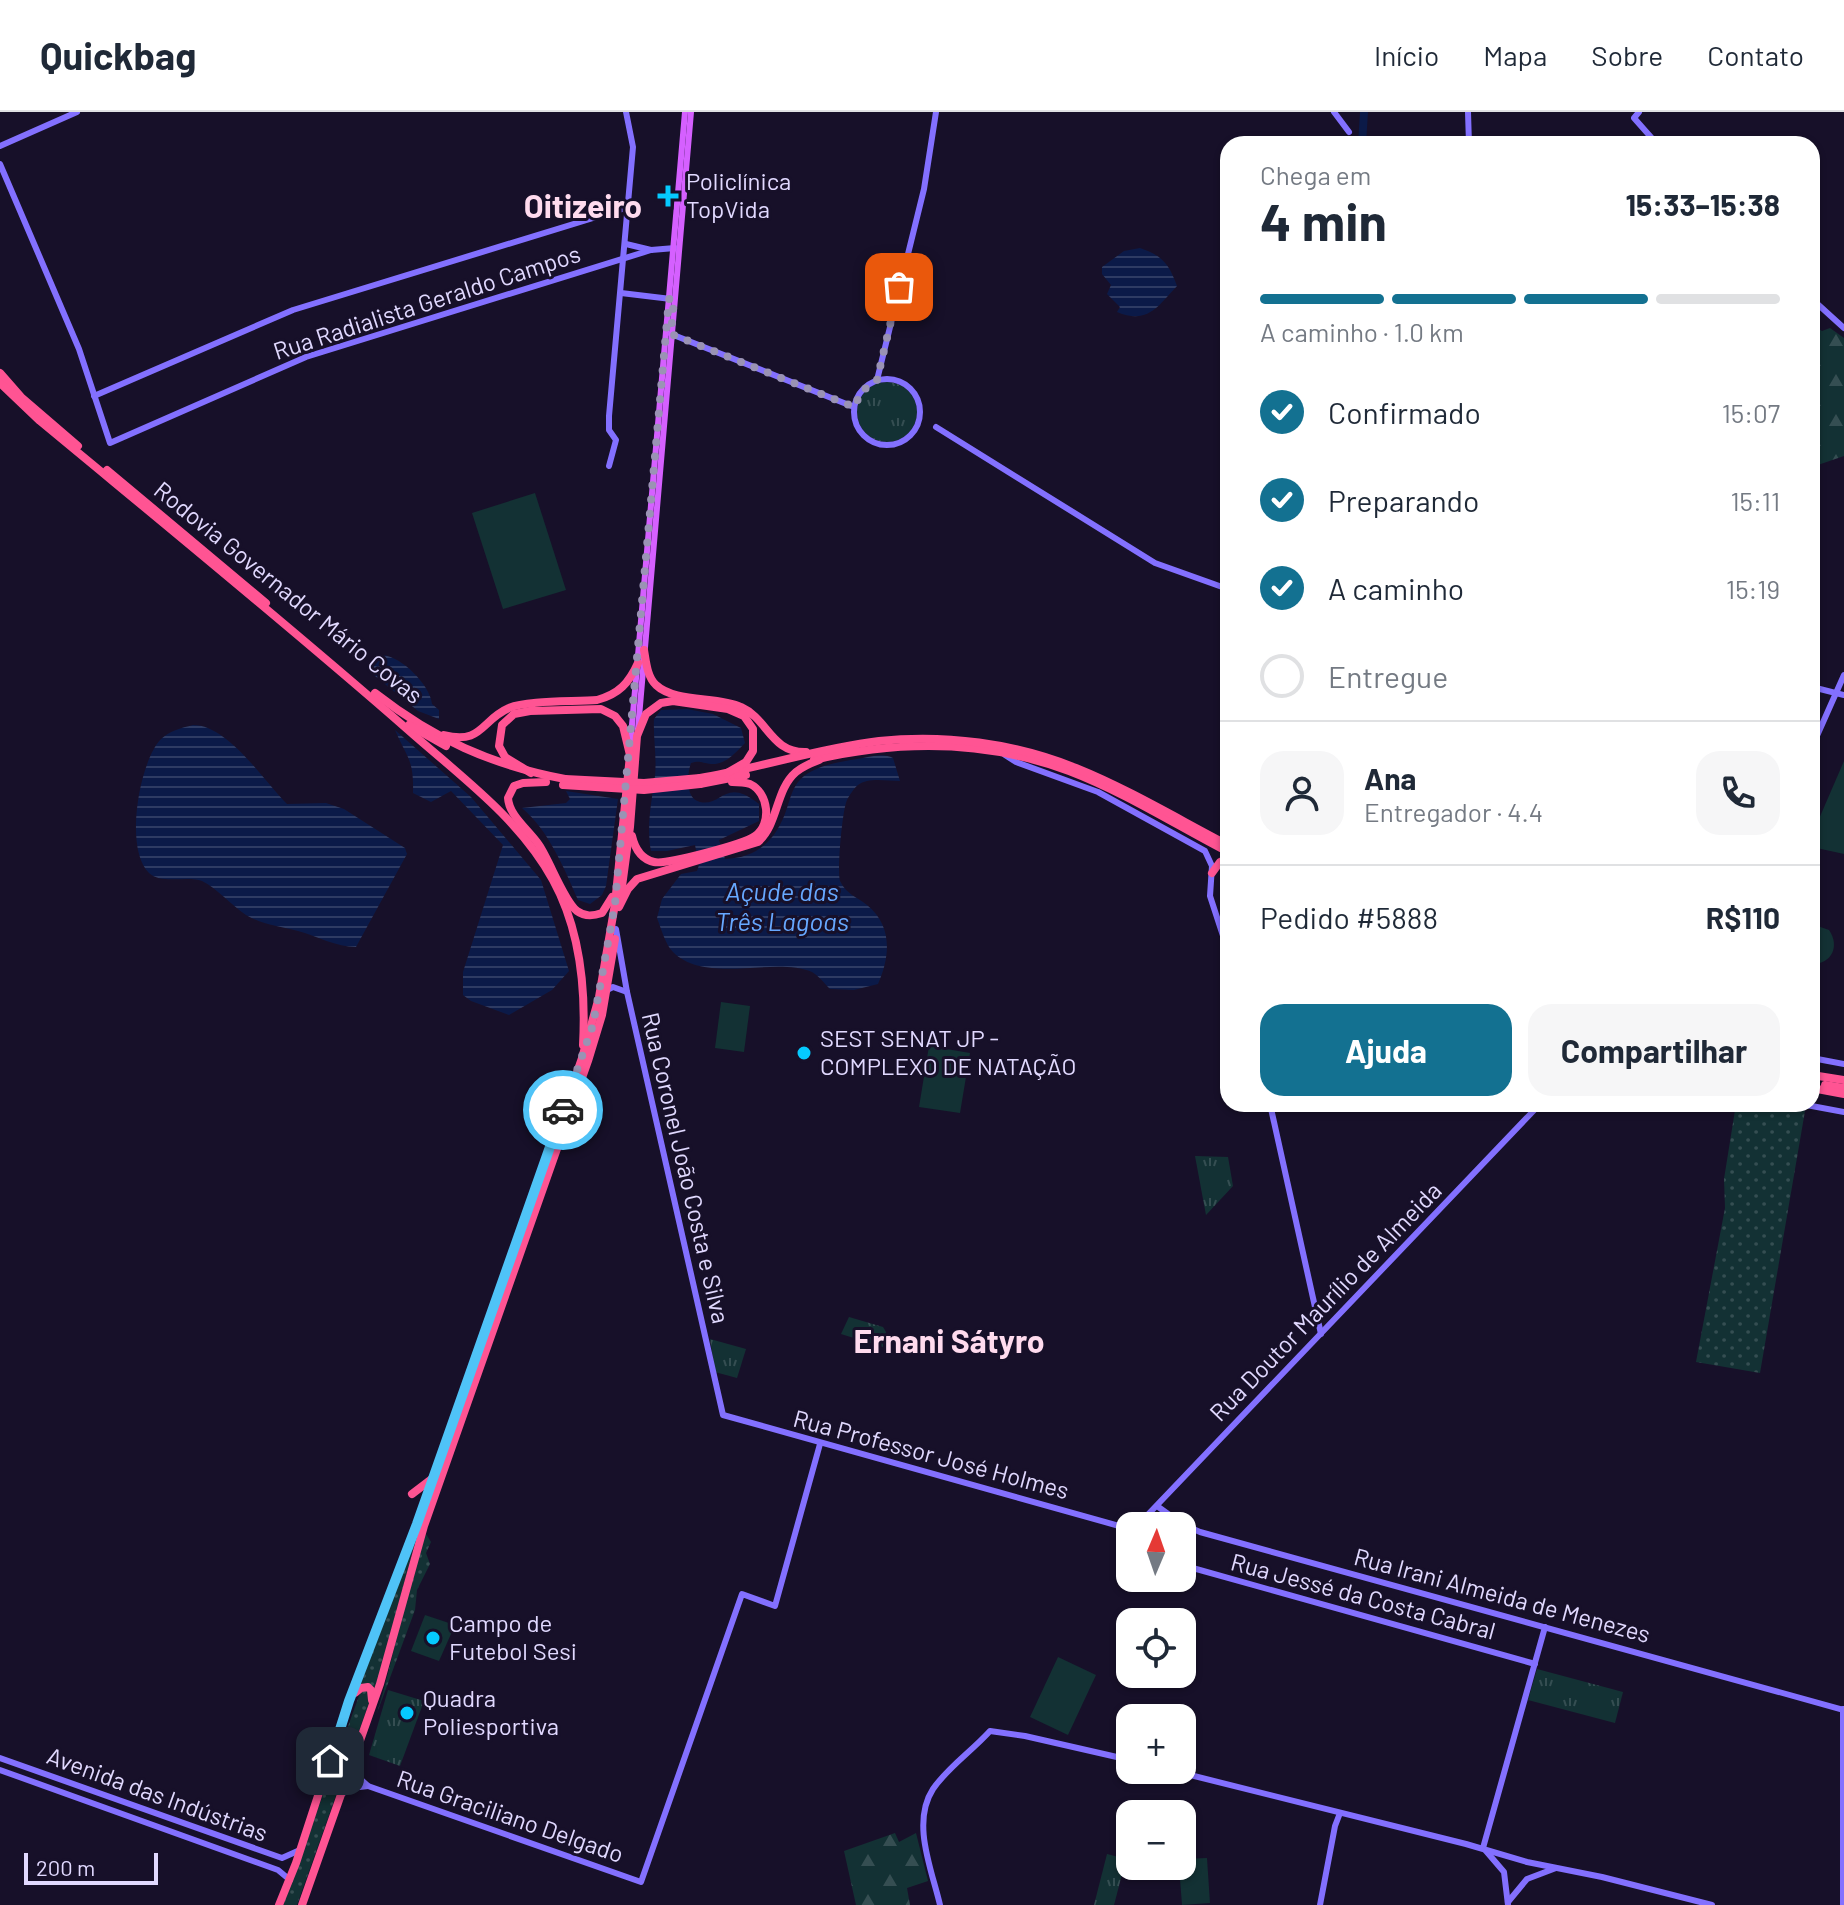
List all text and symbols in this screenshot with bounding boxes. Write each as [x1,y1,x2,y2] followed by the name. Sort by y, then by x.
[40,32,196,78] text: Quickbag
[1374,38,1439,72] text: Início
[1483,38,1547,72] text: Mapa
[1591,38,1663,72] text: Sobre
[1707,38,1804,72] text: Contato
[1260,159,1371,190] text: Chega em
[686,166,791,223] place label: Policlínica TopVida
[657,185,679,207] marker: Policlínica TopVida
[524,186,642,224] district label: Oitizeiro
[1625,186,1780,222] text: 15:33–15:38
[1260,189,1387,251] text: 4 min
[269,238,584,365] street label: Rua Radialista Geraldo Campos
[865,253,933,321] pin
[877,265,921,309] icon: bag
[1260,316,1464,347] text: A caminho · 1.0 km
[1260,390,1304,434] icon: check
[1328,394,1481,430] text: Confirmado
[1722,397,1780,428] text: 15:07
[149,475,429,709] street label: Rodovia Governador Mário Covas
[1260,478,1304,522] icon: check
[1328,482,1479,518] text: Preparando
[1730,485,1780,516] text: 15:11
[1260,566,1304,610] icon: check
[1328,570,1464,606] text: A caminho
[1726,573,1780,604] text: 15:19
[1328,658,1448,694] text: Entregue
[1260,751,1344,835] button: person
[1696,751,1780,835] button: phone
[1364,760,1416,796] text: Ana
[1364,796,1543,827] text: Entregador · 4.4
[715,875,849,936] water label: Açude das Três Lagoas
[1260,899,1438,935] text: Pedido #5888
[1706,899,1780,935] text: R$110
[1260,1004,1512,1096] button: Ajuda
[1528,1004,1780,1096] button: Compartilhar
[637,1009,736,1326] street label: Rua Coronel João Costa e Silva
[820,1023,1076,1080] place label: SEST SENAT JP - COMPLEXO DE NATAÇÃO
[795,1044,813,1062] marker: SEST SENAT JP - COMPLEXO DE NATAÇÃO
[523,1070,603,1150] courier
[541,1088,585,1132] icon: car
[1203,1176,1447,1426] street label: Rua Doutor Maurílio de Almeida
[853,1321,1045,1359] district label: Ernani Sátyro
[791,1403,1072,1504] street label: Rua Professor José Holmes
[1116,1512,1196,1592] north arrow
[1116,1512,1196,1880] map controls
[1351,1541,1654,1648] street label: Rua Irani Almeida de Menezes
[1228,1546,1499,1645] street label: Rua Jessé da Costa Cabral
[449,1608,577,1665] place label: Campo de Futebol Sesi
[1116,1608,1196,1688] button: locate
[424,1629,442,1647] marker: Campo de Futebol Sesi
[423,1683,559,1740] place label: Quadra Poliesportiva
[398,1704,416,1722] marker: Quadra Poliesportiva
[1116,1704,1196,1784] button: +
[296,1727,364,1795] pin
[308,1739,352,1783] icon: home
[43,1740,272,1847] street label: Avenida das Indústrias
[393,1763,628,1868] street label: Rua Graciliano Delgado
[1116,1800,1196,1880] button: −
[24,1849,158,1885] scale bar
[36,1854,95,1880] text: 200 m

